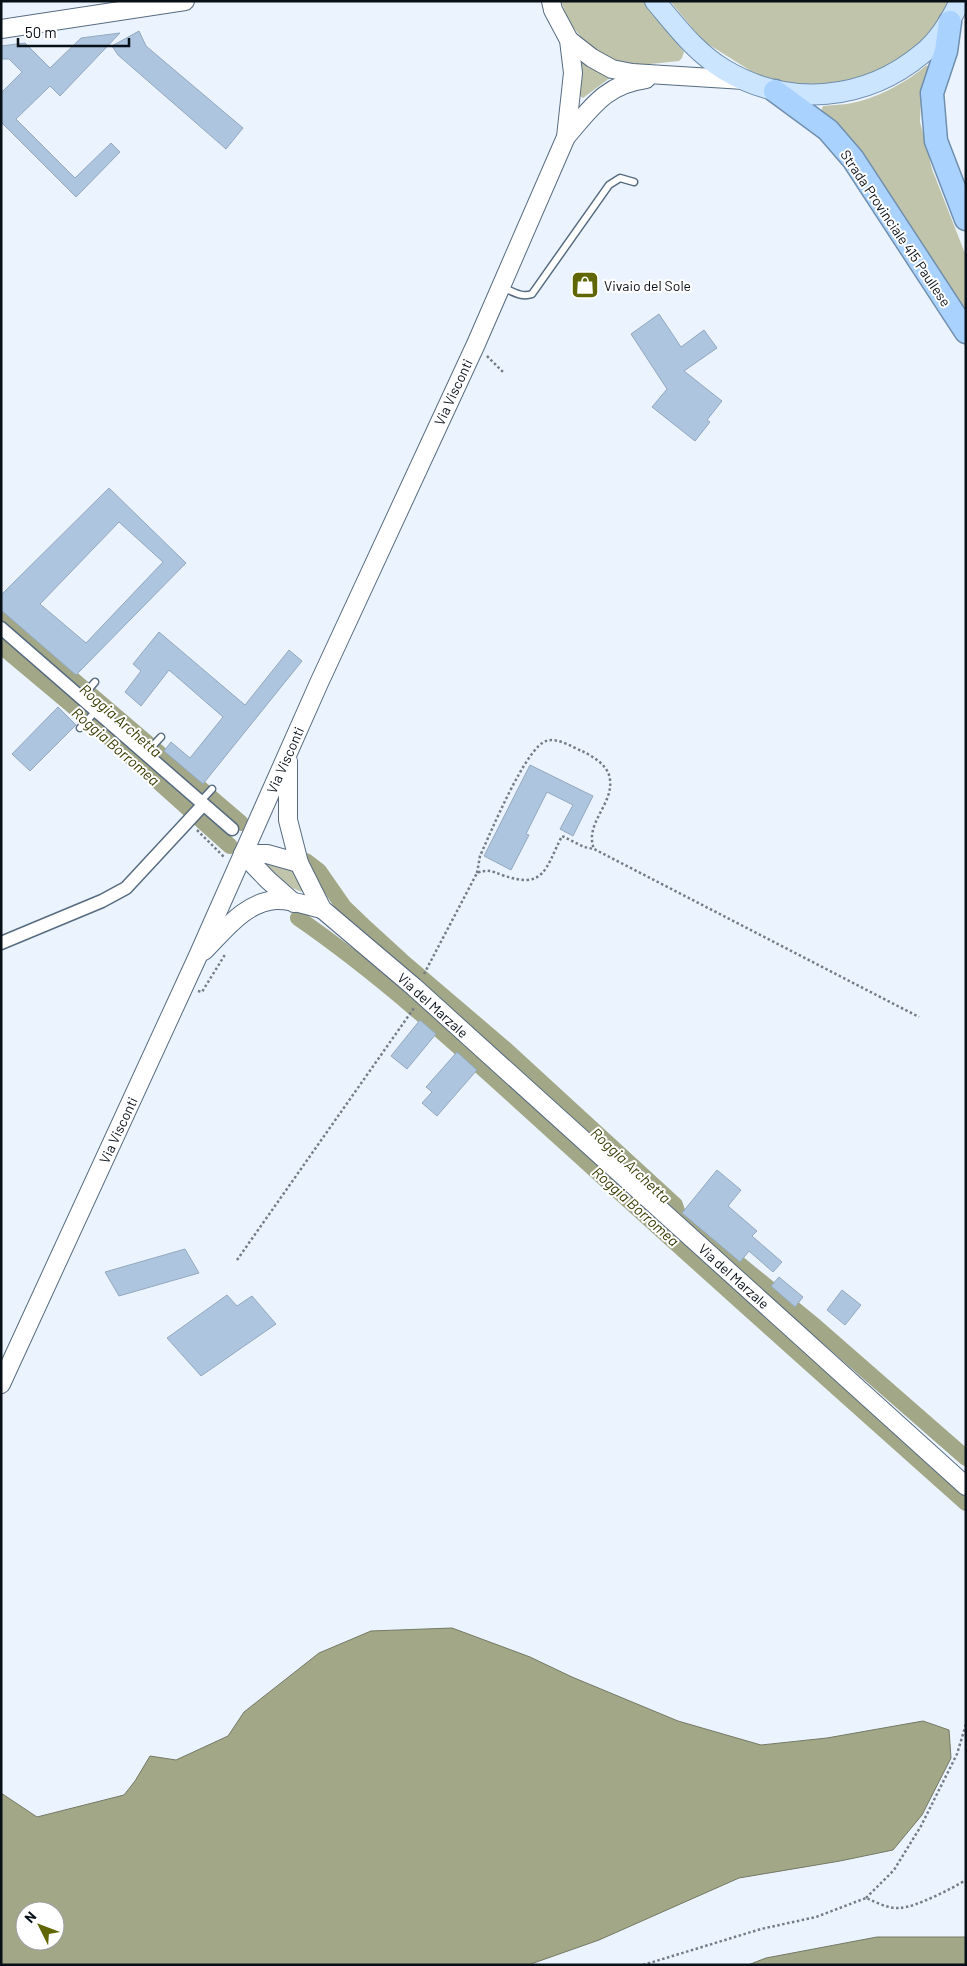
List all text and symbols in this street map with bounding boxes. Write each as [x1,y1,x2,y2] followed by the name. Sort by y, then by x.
[18,15,129,47] scale bar
[25,23,57,41] text: 50 m
[837,147,955,309] street label: Strada Provinciale 415 Paullese
[570,270,600,300] shop icon: Vivaio del Sole
[604,277,691,294] place label: Vivaio del Sole
[430,356,476,428] street label: Via Visconti
[76,680,166,760] water label: Roggia Archetta
[69,703,163,789] water label: Roggia Borromea
[263,724,307,796] street label: Via Visconti
[394,969,472,1041] street label: Via del Marzale
[95,1094,141,1166] street label: Via Visconti
[587,1124,675,1207] water label: Roggia Archetta
[589,1162,683,1250] water label: Roggia Borromea
[695,1240,773,1312] street label: Via del Marzale
[15,1901,65,1951] north arrow
[21,1908,39,1926] text: N

